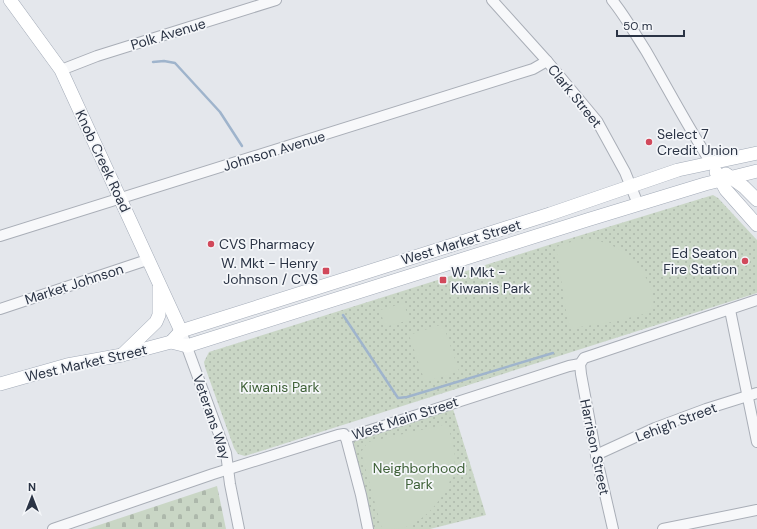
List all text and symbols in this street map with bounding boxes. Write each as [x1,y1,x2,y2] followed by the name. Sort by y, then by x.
[617,12,684,38] scale bar
[128,14,208,54] street label: Polk Avenue
[623,18,652,34] text: 50 m
[544,61,606,131] street label: Clark Street
[71,107,135,215] street label: Knob Creek Road
[657,125,738,159] place label: Select 7 Credit Union
[221,127,327,175] street label: Johnson Avenue
[644,137,654,147] marker: Select 7 Credit Union
[399,215,523,269] street label: West Market Street
[219,235,315,253] place label: CVS Pharmacy
[206,239,216,249] marker: CVS Pharmacy
[663,244,737,278] place label: Ed Seaton Fire Station
[221,254,318,288] place label: W. Mkt - Henry Johnson / CVS
[740,256,750,266] marker: Ed Seaton Fire Station
[22,260,126,308] street label: Market Johnson
[451,263,530,297] place label: W. Mkt - Kiwanis Park
[321,266,331,276] marker: W. Mkt - Henry Johnson / CVS
[438,275,448,285] marker: W. Mkt - Kiwanis Park
[23,340,149,386] street label: West Market Street
[189,372,235,462] street label: Veterans Way
[240,378,320,396] park label: Kiwanis Park
[349,392,461,444] street label: West Main Street
[576,397,614,497] street label: Harrison Street
[633,398,719,446] street label: Lehigh Street
[373,459,465,493] park label: Neighborhood Park
[12,477,52,517] north arrow
[28,480,36,494] text: N

